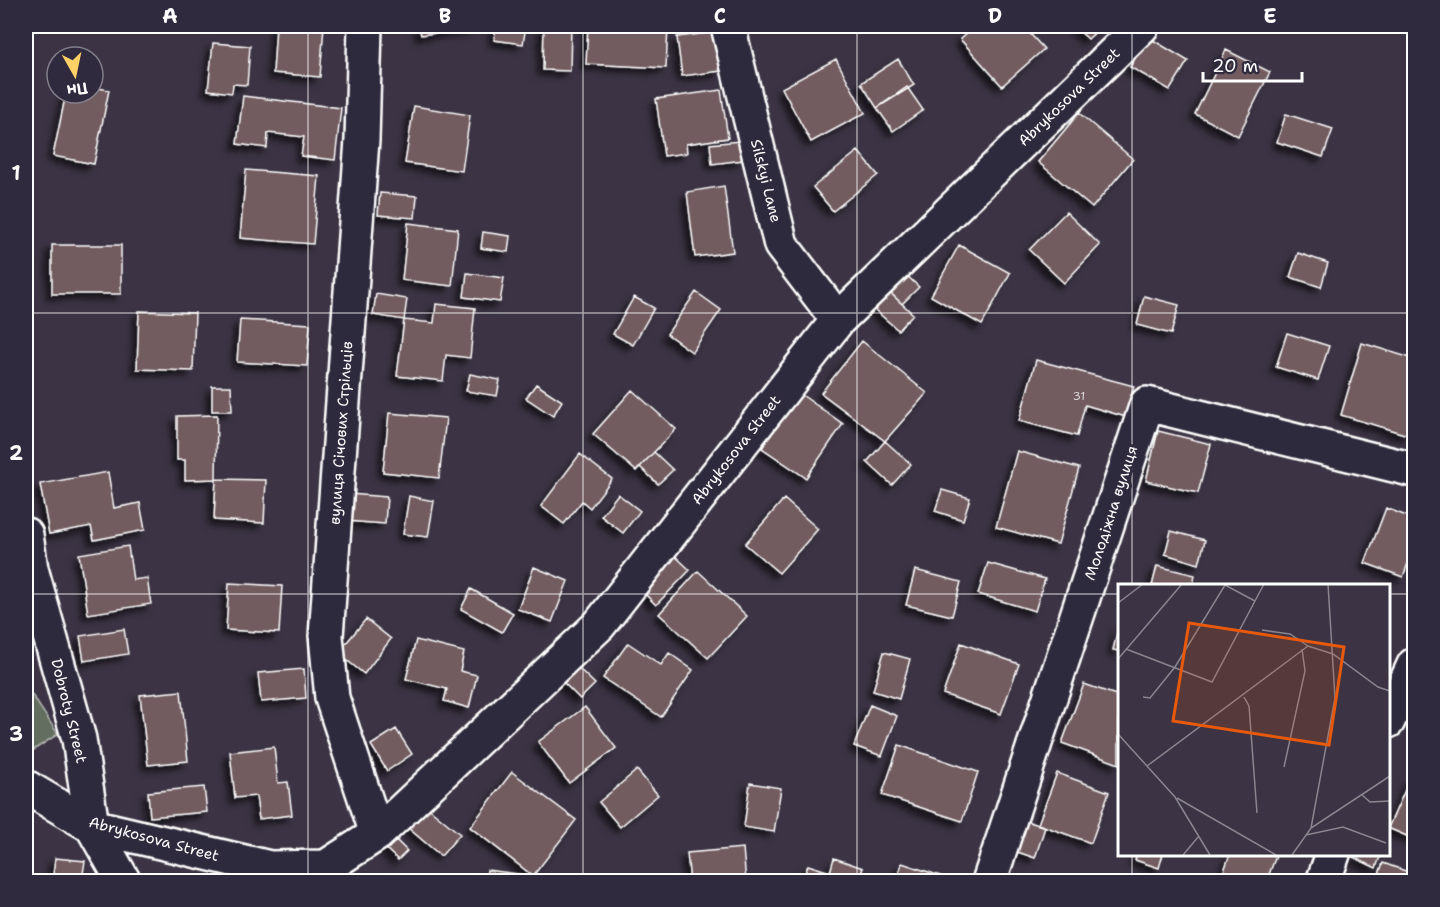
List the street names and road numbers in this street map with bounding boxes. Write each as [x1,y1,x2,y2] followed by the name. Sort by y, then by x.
[1014,43,1124,151] street label: Abrykosova Street
[746,137,786,225] street label: Silskyi Lane
[325,341,357,525] street label: вулиця Січових Стрільців
[687,391,785,509] street label: Abrykosova Street
[1080,443,1142,583] street label: Молодіжна вулиця
[46,657,92,765] street label: Dobroty Street
[87,812,221,866] street label: Abrykosova Street

